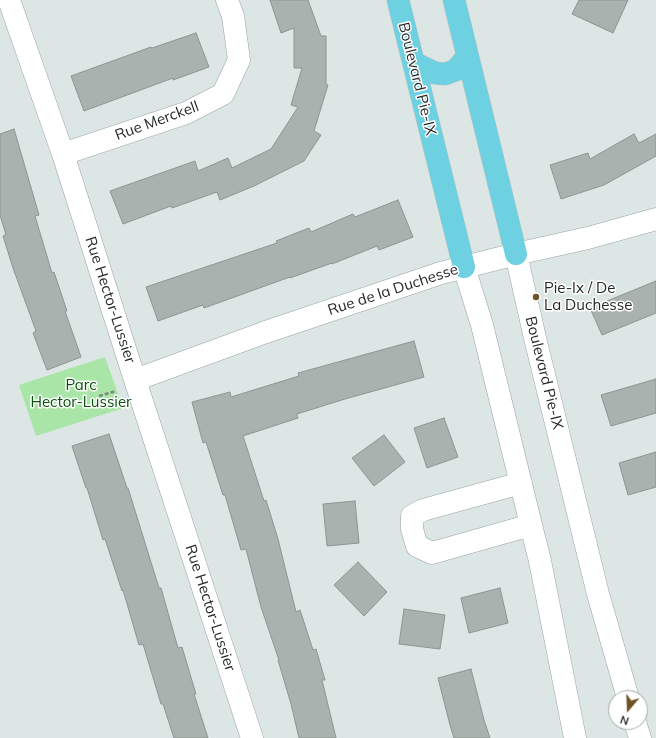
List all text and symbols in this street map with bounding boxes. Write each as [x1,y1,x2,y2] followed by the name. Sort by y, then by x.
[394,21,440,137] street label: Boulevard Pie-IX
[113,98,201,144] street label: Rue Merckell
[81,234,139,366] street label: Rue Hector-Lussier
[326,260,460,320] street label: Rue de la Duchesse
[544,279,632,314] place label: Pie-Ix / De La Duchesse
[531,292,541,302] marker: Pie-Ix / De La Duchesse
[521,315,567,431] street label: Boulevard Pie-IX
[30,376,132,411] park label: Parc Hector-Lussier
[181,542,239,674] street label: Rue Hector-Lussier
[608,690,648,730] north arrow
[618,712,631,728] text: N

